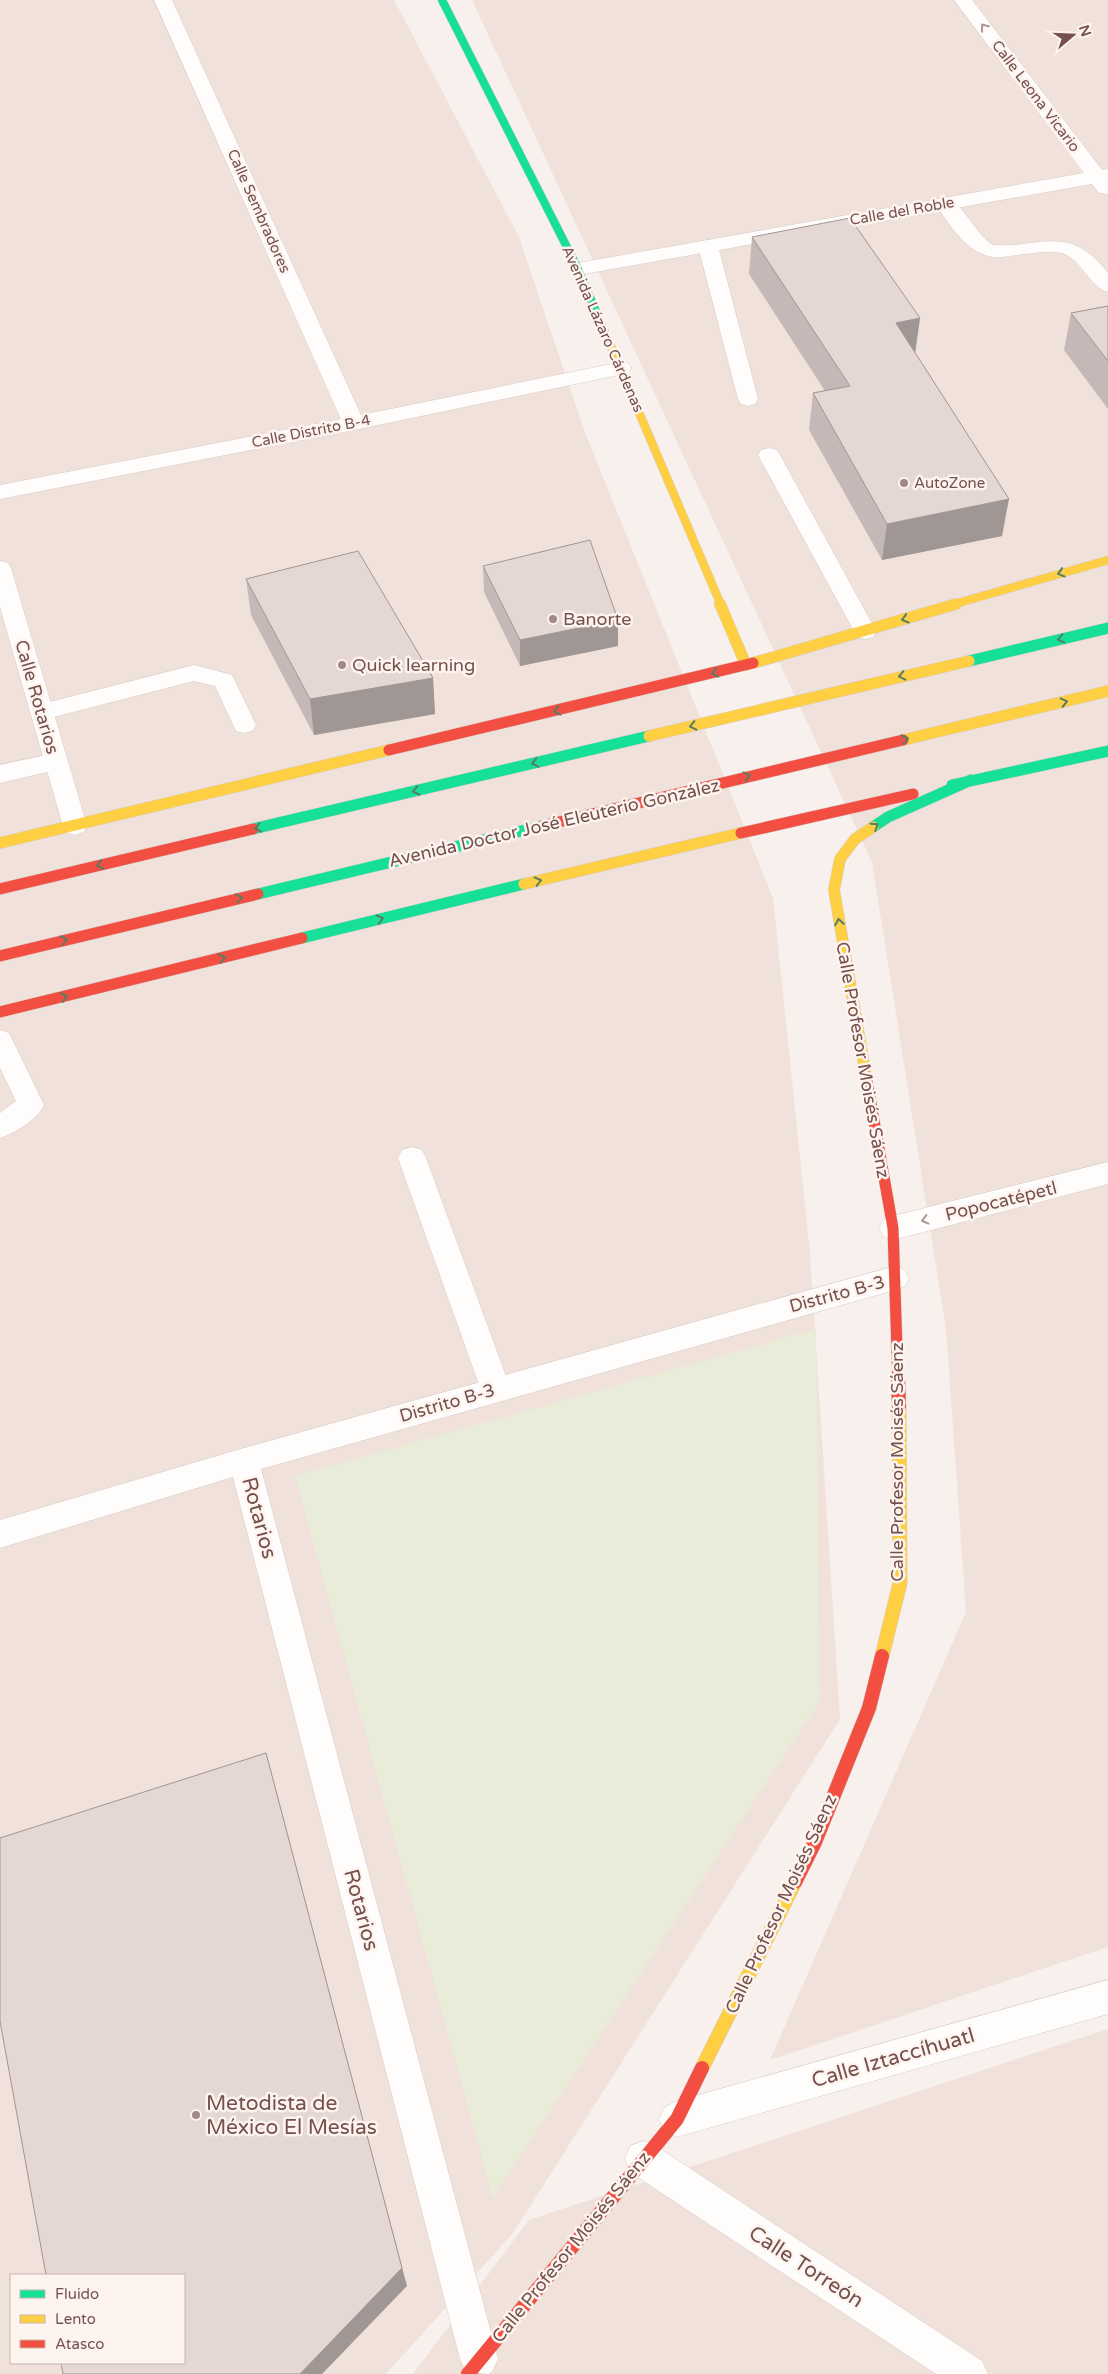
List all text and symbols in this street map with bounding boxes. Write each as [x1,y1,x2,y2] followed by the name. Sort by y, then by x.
[1048,10,1098,60] north arrow
[981,23,990,33] one-way arrow
[1075,23,1095,39] text: N
[988,36,1084,156] street label: Calle Leona Vicario
[224,146,294,276] street label: Calle Sembradores
[848,193,956,229] street label: Calle del Roble
[558,243,648,415] street label: Avenida Lázaro Cárdenas
[250,411,372,451] street label: Calle Distrito B-4
[914,474,985,492] place label: AutoZone
[898,477,910,489] marker: AutoZone
[1058,568,1066,578] one-way arrow
[563,608,631,630] place label: Banorte
[547,613,559,625] marker: Banorte
[902,613,910,623] one-way arrow
[1056,633,1065,644] one-way arrow
[10,637,64,757] street label: Calle Rotarios
[352,654,475,676] place label: Quick learning
[336,659,348,671] marker: Quick learning
[711,667,720,678] one-way arrow
[899,671,907,681] one-way arrow
[1059,697,1068,708] one-way arrow
[554,705,562,715] one-way arrow
[689,720,698,731] one-way arrow
[901,734,910,745] one-way arrow
[531,757,540,768] one-way arrow
[743,771,752,782] one-way arrow
[386,774,722,872] street label: Avenida Doctor José Eleuterio González
[412,785,421,796] one-way arrow
[254,822,263,833] one-way arrow
[869,823,879,832] one-way arrow
[95,859,104,870] one-way arrow
[533,876,542,887] one-way arrow
[235,893,244,904] one-way arrow
[376,915,384,925] one-way arrow
[834,917,845,925] one-way arrow
[60,935,69,946] one-way arrow
[831,940,895,1180] street label: Calle Profesor Moisés Sáenz
[218,953,227,964] one-way arrow
[60,992,69,1003] one-way arrow
[943,1176,1059,1226] street label: Popocatépetl
[921,1214,930,1225] one-way arrow
[787,1271,887,1317] street label: Distrito B-3
[886,1342,908,1582] street label: Calle Profesor Moisés Sáenz
[397,1379,497,1427] street label: Distrito B-3
[236,1474,282,1562] street label: Rotarios
[720,1791,842,2017] street label: Calle Profesor Moisés Sáenz
[338,1866,384,1954] street label: Rotarios
[809,2023,977,2093] street label: Calle Iztaccíhuatl
[206,2091,377,2140] place label: Metodista de México El Mesías
[190,2109,202,2121] marker: Metodista de México El Mesías
[487,2147,655,2347] street label: Calle Profesor Moisés Sáenz
[744,2221,868,2313] street label: Calle Torreón
[10,2274,185,2364] legend
[55,2285,99,2303] text: Fluido
[55,2310,96,2328] text: Lento
[55,2335,104,2353] text: Atasco

